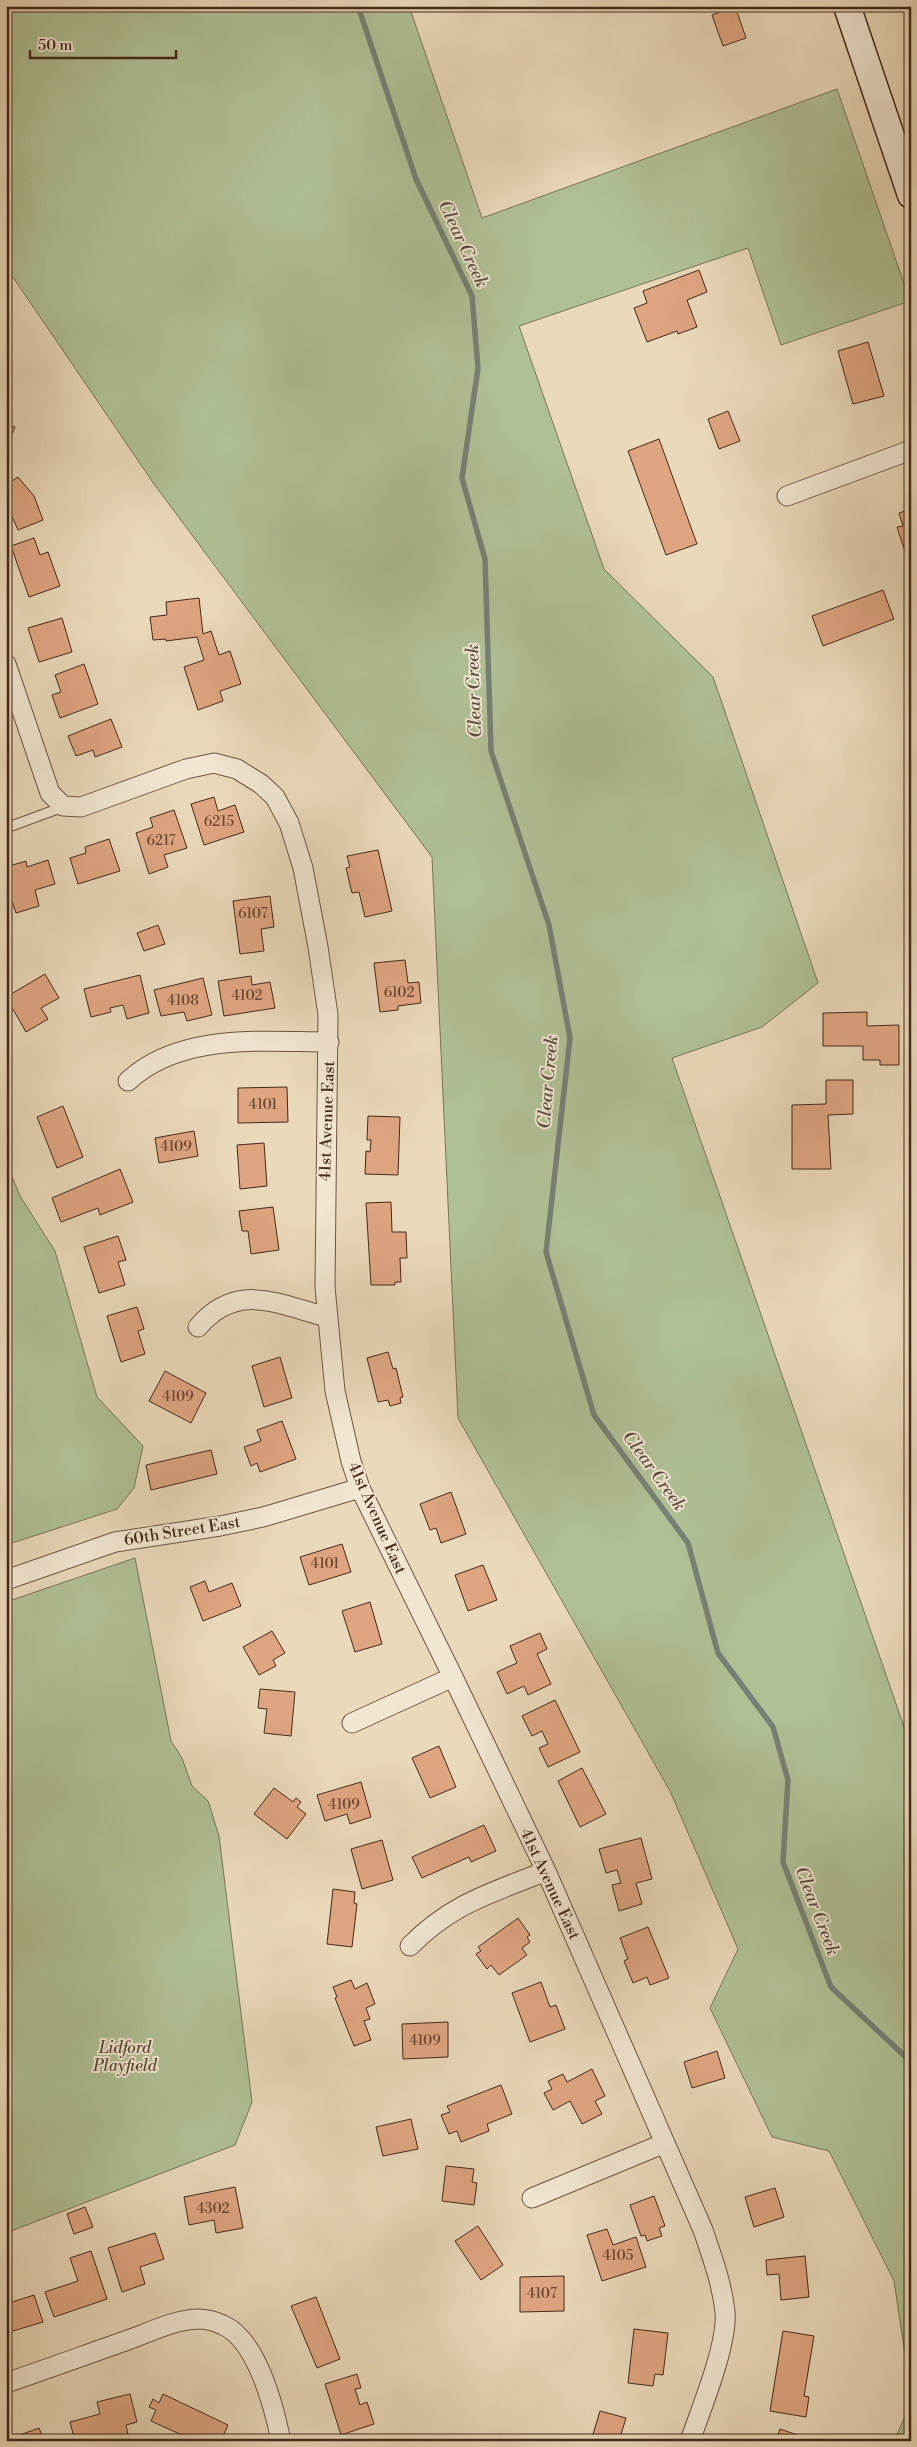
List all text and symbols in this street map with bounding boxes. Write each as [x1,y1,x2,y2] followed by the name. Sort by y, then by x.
[30,28,176,60] scale bar
[38,36,72,55] text: 50 m
[433,197,493,291] water label: Clear Creek
[461,644,487,738] water label: Clear Creek
[204,813,234,831] house number: 6215
[147,832,176,850] house number: 6217
[238,905,268,923] house number: 6107
[384,984,414,1002] house number: 6102
[232,987,262,1005] house number: 4102
[167,992,199,1010] house number: 4108
[532,1034,564,1130] water label: Clear Creek
[315,1060,339,1182] street label: 41st Avenue East
[249,1096,277,1114] house number: 4101
[160,1138,192,1156] house number: 4109
[162,1388,194,1406] house number: 4109
[617,1426,691,1516] water label: Clear Creek
[343,1459,411,1577] street label: 41st Avenue East
[122,1512,242,1550] street label: 60th Street East
[311,1555,339,1573] house number: 4101
[328,1796,360,1814] house number: 4109
[515,1825,585,1943] street label: 41st Avenue East
[789,1863,845,1959] water label: Clear Creek
[409,2032,441,2050] house number: 4109
[92,2038,158,2076] park label: Lidford Playfield
[196,2200,230,2218] house number: 4302
[603,2247,634,2265] house number: 4105
[527,2285,557,2303] house number: 4107

